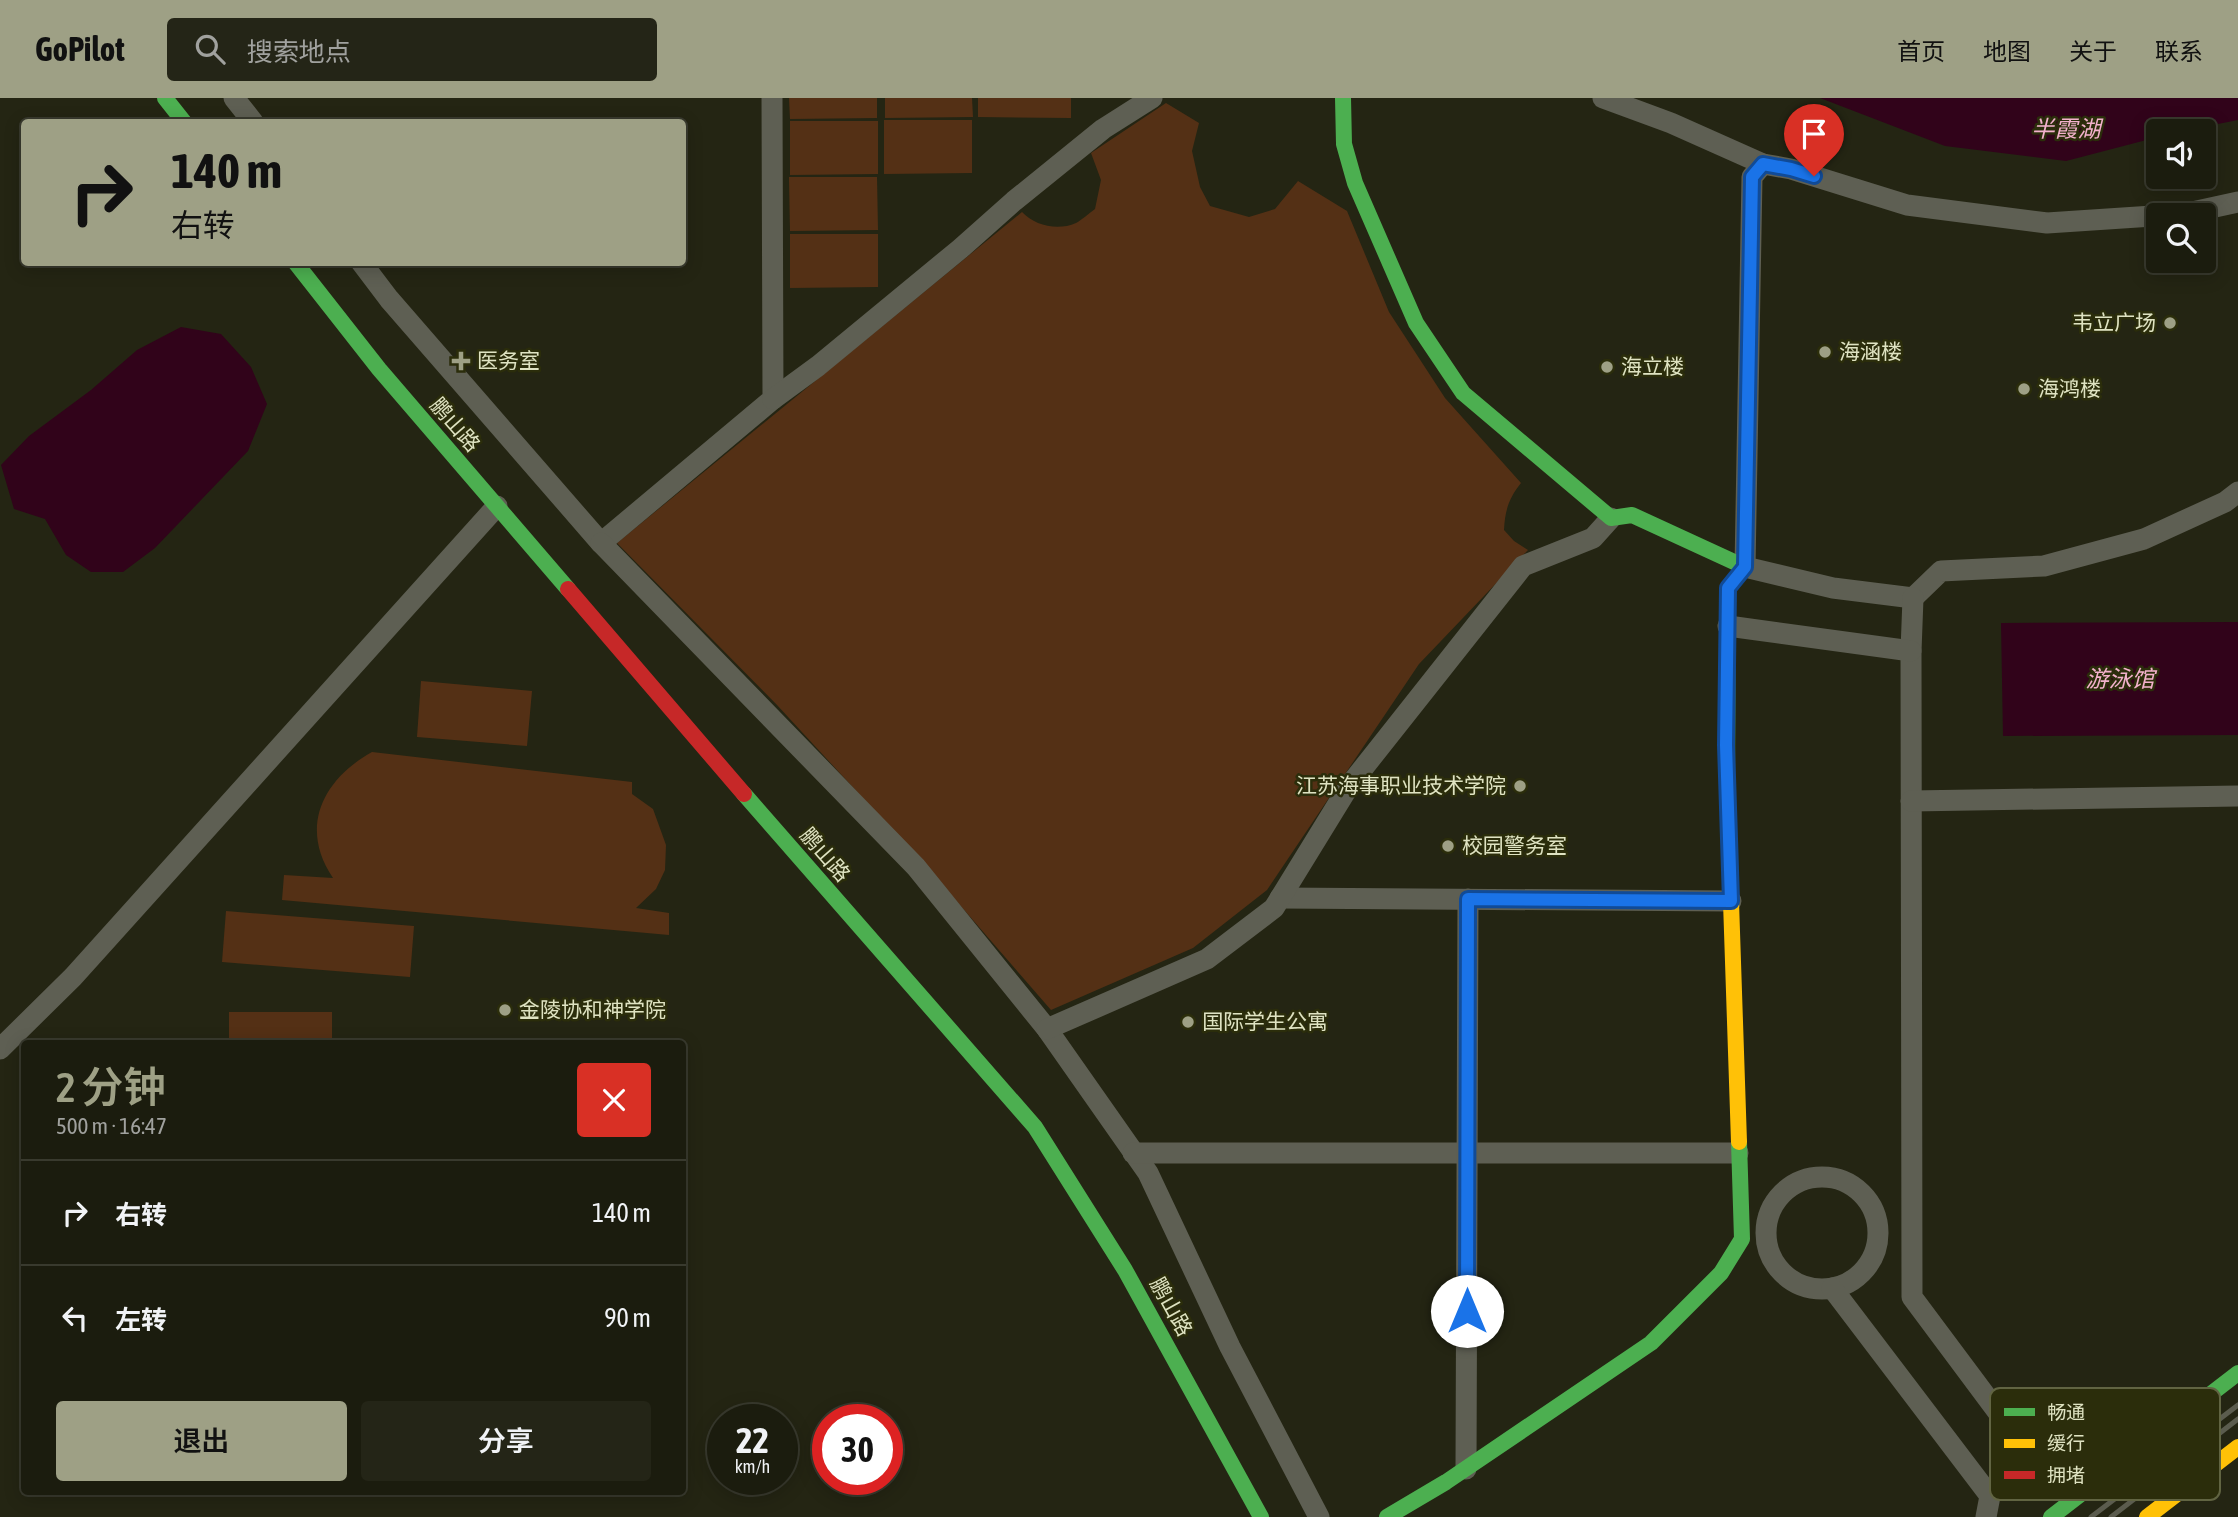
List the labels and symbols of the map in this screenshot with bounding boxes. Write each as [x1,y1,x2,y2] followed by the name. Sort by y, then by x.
[1784,104,1844,176] pin
[2032,116,2104,142] water label: 半霞湖
[2072,310,2156,334] place label: 韦立广场
[2162,315,2178,331] marker: 韦立广场
[1839,339,1902,363] place label: 海涵楼
[1817,344,1833,360] marker: 海涵楼
[477,348,540,372] place label: 医务室
[451,351,471,371] marker: 医务室
[1621,354,1684,378] place label: 海立楼
[1599,359,1615,375] marker: 海立楼
[2038,376,2101,400] place label: 海鸿楼
[2016,381,2032,397] marker: 海鸿楼
[426,393,485,456] street label: 鹏山路
[2086,666,2158,692] water label: 游泳馆
[1296,773,1506,797] place label: 江苏海事职业技术学院
[1512,778,1528,794] marker: 江苏海事职业技术学院
[796,823,855,886] street label: 鹏山路
[1462,833,1567,857] place label: 校园警务室
[1440,838,1456,854] marker: 校园警务室
[519,997,666,1021] place label: 金陵协和神学院
[497,1002,513,1018] marker: 金陵协和神学院
[1202,1009,1328,1033] place label: 国际学生公寓
[1180,1014,1196,1030] marker: 国际学生公寓
[1146,1273,1198,1340] street label: 鹏山路
[1430,1274,1504,1348] position arrow
[1990,1388,2220,1500] legend
[2047,1401,2085,1423] text: 畅通
[812,1404,903,1495] speed limit sign: 30
[2047,1432,2085,1454] text: 缓行
[2047,1464,2085,1486] text: 拥堵

